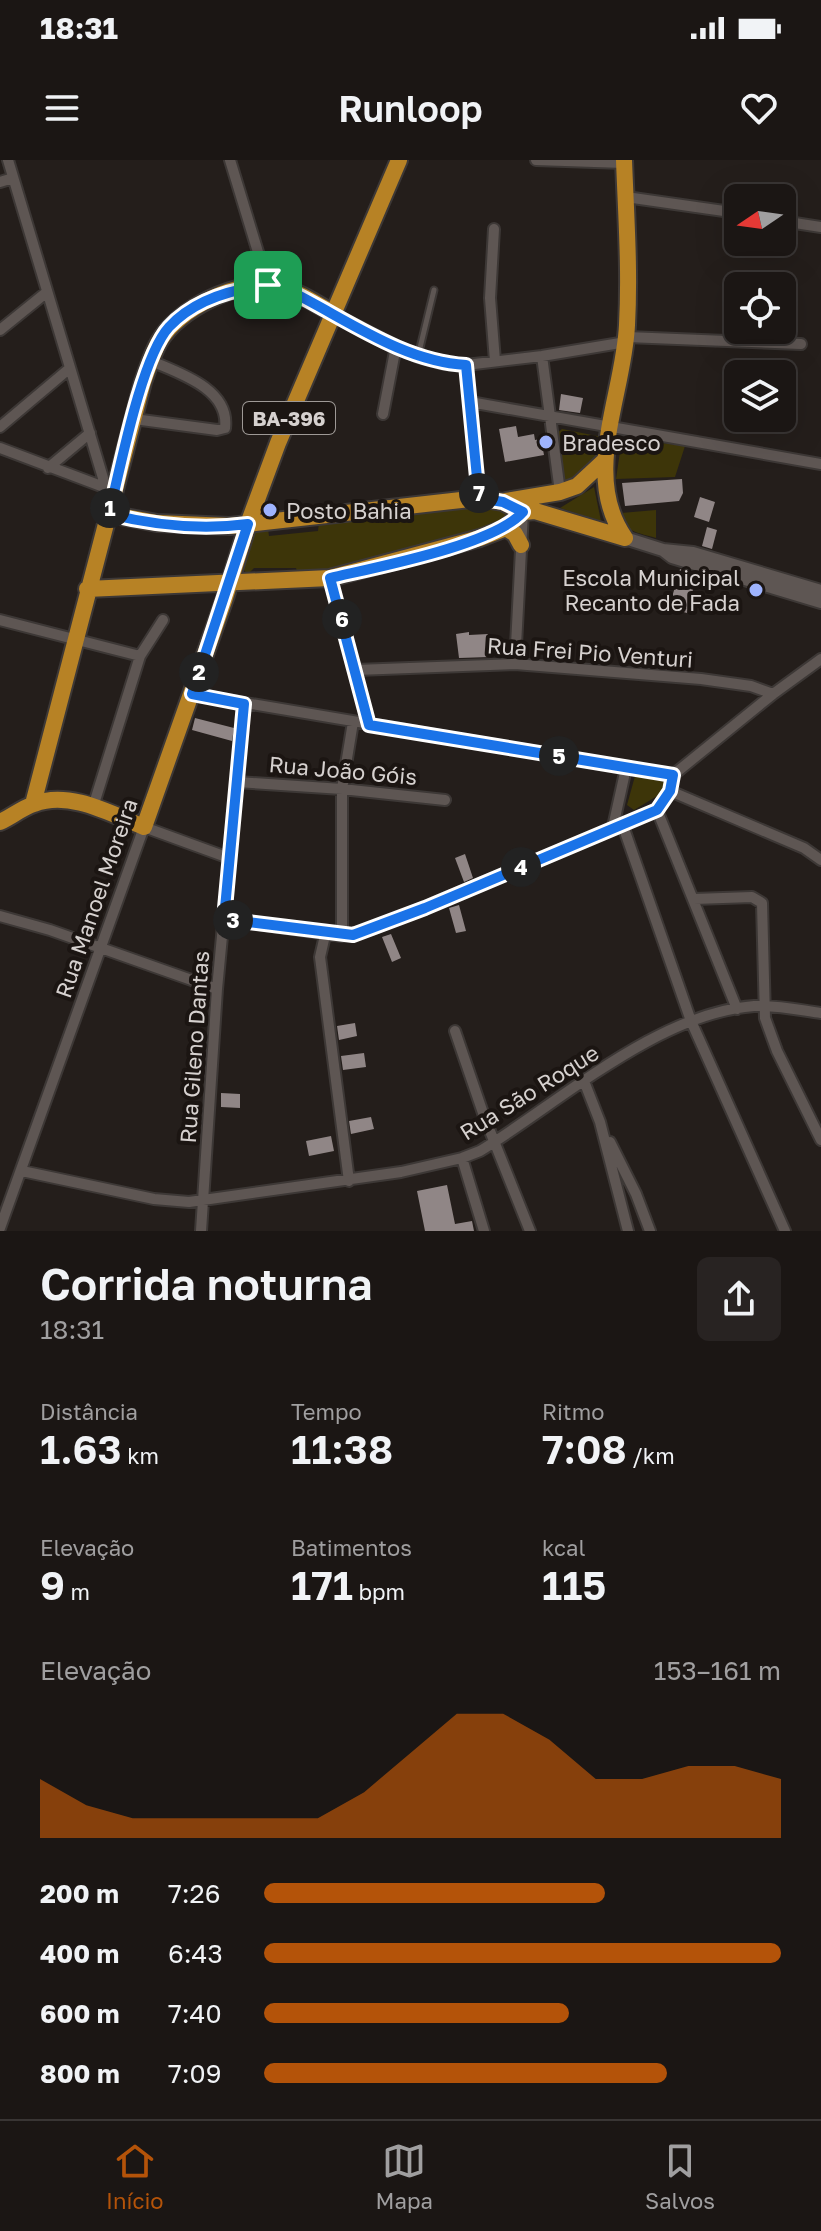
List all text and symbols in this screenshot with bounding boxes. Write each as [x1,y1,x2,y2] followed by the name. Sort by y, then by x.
[40,10,118,46] text: 18:31
[40,86,84,130] icon: menu
[737,86,781,130] icon: heart
[338,87,483,130] text: Runloop
[724,184,796,256] north arrow
[724,184,796,432] map controls
[234,251,302,319] pin
[246,263,290,307] icon: arrive
[724,272,796,344] button: locate
[724,360,796,432] button: layers
[243,402,335,434] road number: BA-396
[562,429,661,456] place label: Bradesco
[537,433,555,451] marker: Bradesco
[459,473,499,513] pin: 7
[473,479,485,506] text: 7
[90,488,130,528] pin: 1
[104,494,116,521] text: 1
[286,497,412,524] place label: Posto Bahia
[261,501,279,519] marker: Posto Bahia
[562,564,740,616] place label: Escola Municipal Recanto de Fada
[747,581,765,599] marker: Escola Municipal Recanto de Fada
[322,599,362,639] pin: 6
[335,605,349,632] text: 6
[486,631,694,673] street label: Rua Frei Pio Venturi
[179,652,219,692] pin: 2
[192,658,206,685] text: 2
[539,736,579,776] pin: 5
[552,742,566,769] text: 5
[268,750,418,790] street label: Rua João Góis
[49,795,143,1001] street label: Rua Manoel Moreira
[501,847,541,887] pin: 4
[514,853,528,880] text: 4
[213,900,253,940] pin: 3
[226,906,240,933] text: 3
[174,950,214,1144] street label: Rua Gileno Dantas
[455,1039,603,1145] street label: Rua São Roque
[40,1257,373,1310] text: Corrida noturna
[697,1257,781,1341] button: share
[40,1314,104,1345] text: 18:31
[40,1398,138,1425] text: Distância
[291,1398,362,1425] text: Tempo
[542,1398,604,1425] text: Ritmo
[40,1425,122,1473] text: 1.63
[291,1425,393,1473] text: 11:38
[542,1425,627,1473] text: 7:08
[122,1442,159,1469] text: km
[627,1442,675,1469] text: /km
[40,1534,134,1561] text: Elevação
[291,1534,412,1561] text: Batimentos
[542,1534,585,1561] text: kcal
[40,1561,65,1609] text: 9
[291,1561,353,1609] text: 171
[542,1561,606,1609] text: 115
[65,1578,90,1605] text: m
[353,1578,405,1605] text: bpm
[40,1655,151,1686] text: Elevação
[654,1655,781,1686] text: 153–161 m
[40,1878,119,1909] text: 200 m
[168,1878,220,1909] text: 7:26
[40,1938,119,1969] text: 400 m
[168,1938,223,1969] text: 6:43
[40,1998,120,2029] text: 600 m
[168,1998,222,2029] text: 7:40
[40,2058,120,2089] text: 800 m
[168,2058,221,2089] text: 7:09
[106,2139,163,2214] tab: Início
[376,2139,433,2214] tab: Mapa
[645,2139,715,2214] tab: Salvos

